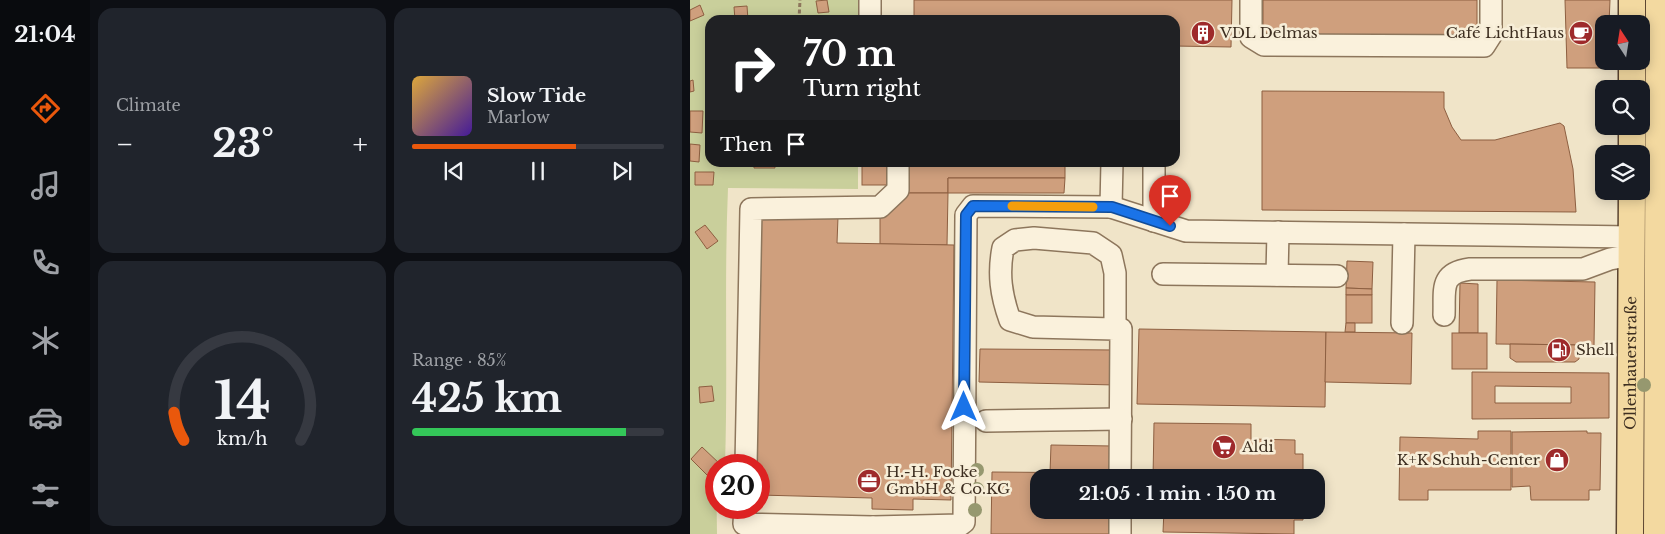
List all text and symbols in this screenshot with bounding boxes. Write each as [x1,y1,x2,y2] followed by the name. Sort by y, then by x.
[1595,15,1650,70] north arrow
[1595,15,1650,200] map controls
[1190,20,1216,46] building icon: VDL Delmas
[1568,20,1594,46] cafe icon: Café LichtHaus
[14,21,76,48] text: 21:04
[1219,23,1318,42] place label: VDL Delmas
[1446,23,1564,42] place label: Café LichtHaus
[803,32,896,75] text: 70 m
[720,35,785,100] icon: right
[803,75,921,102] text: Turn right
[1595,80,1650,135] button: search
[487,84,586,107] text: Slow Tide
[28,91,63,126] icon: directions
[116,95,181,115] text: Climate
[487,107,550,127] text: Marlow
[212,120,274,167] text: 23°
[116,127,134,162] text: −
[353,127,368,162] text: +
[782,130,810,158] icon: arrive
[720,133,772,156] text: Then
[1595,145,1650,200] button: layers
[440,157,468,185] icon: previous
[524,157,552,185] icon: pause
[608,157,636,185] icon: next
[28,168,63,203] icon: music
[1149,175,1191,226] pin
[1156,182,1184,210] icon: arrive
[28,245,63,280] icon: phone
[1621,296,1640,430] street label: Ollenhauerstraße
[28,323,63,358] icon: climate
[1546,337,1572,363] fuel station icon: Shell
[1576,340,1614,359] place label: Shell
[412,350,506,370] text: Range · 85%
[213,369,271,433] text: 14
[412,375,562,422] text: 425 km
[937,380,989,432] position arrow
[28,400,63,435] icon: car
[217,428,267,450] text: km/h
[1211,434,1237,460] supermarket icon: Aldi
[1241,437,1274,456] place label: Aldi
[1544,447,1570,473] shop icon: K+K Schuh-Center
[1397,450,1541,469] place label: K+K Schuh-Center
[705,454,770,519] speed limit sign: 20
[886,462,1010,498] place label: H.-H. Focke GmbH & Co.KG
[856,468,882,494] office icon: H.-H. Focke GmbH & Co.KG
[28,478,63,513] icon: filters
[1079,482,1276,505] text: 21:05 · 1 min · 150 m

